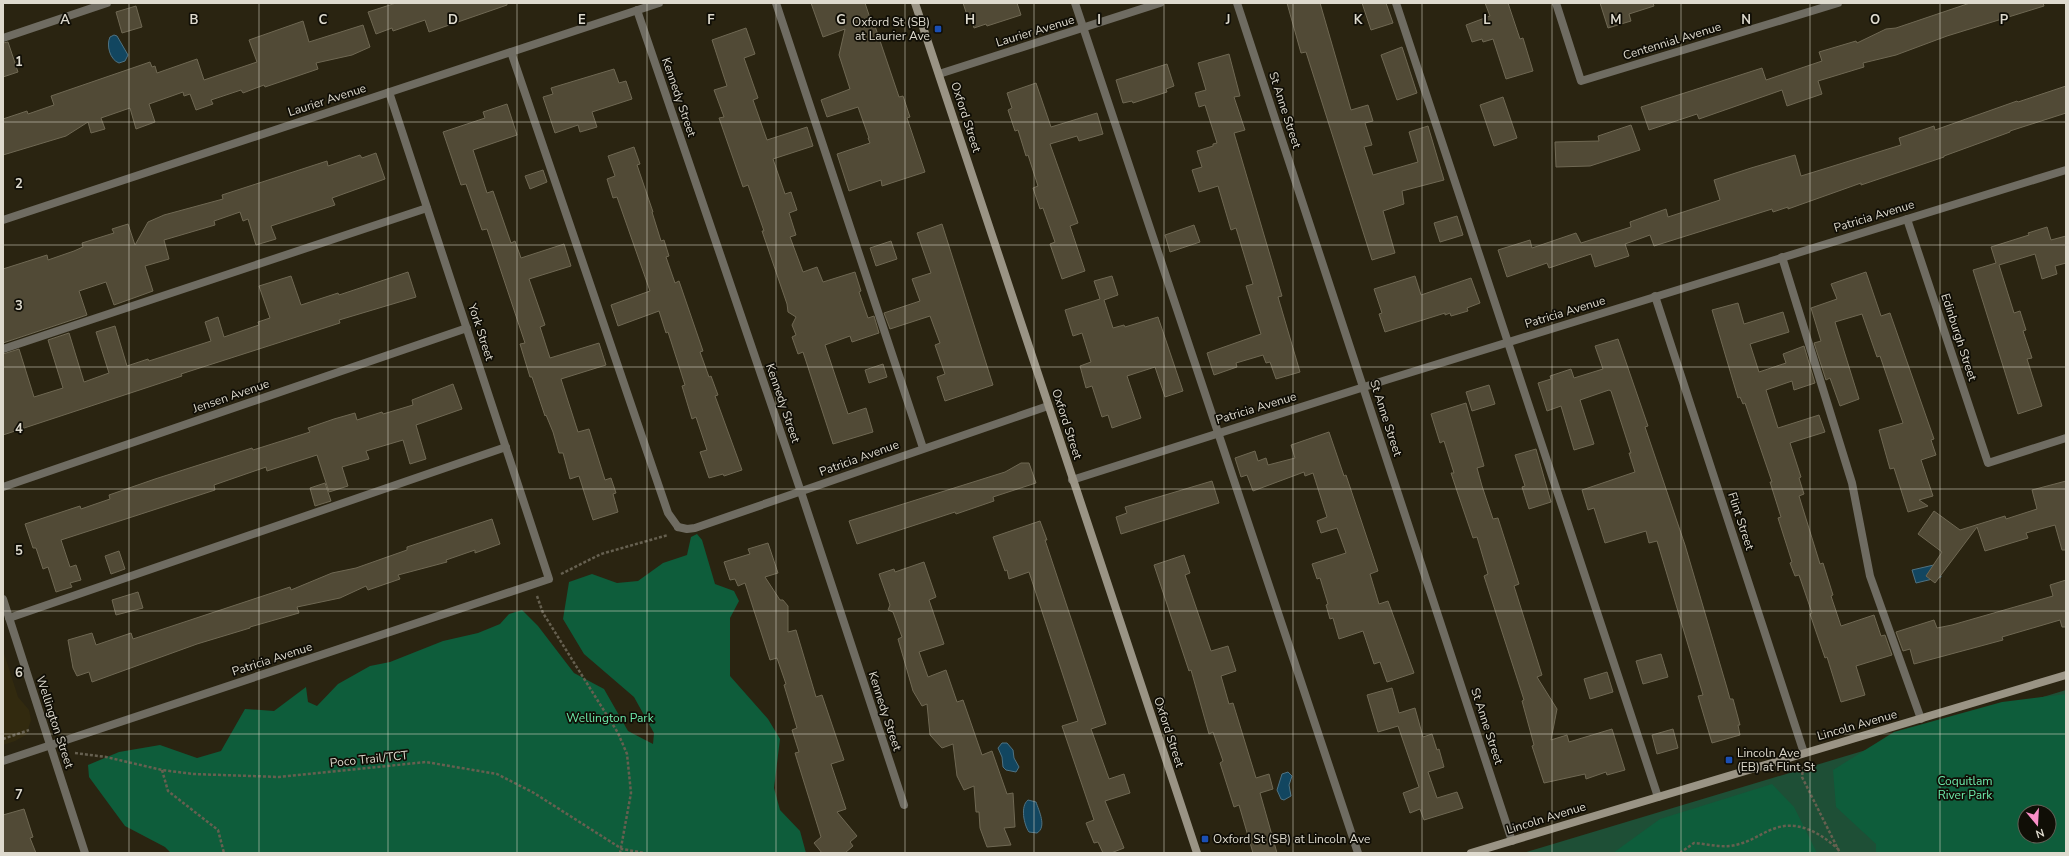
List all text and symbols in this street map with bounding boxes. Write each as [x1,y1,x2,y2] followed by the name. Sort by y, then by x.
[60,11,70,29] text: A
[190,11,199,29] text: B
[319,11,328,29] text: C
[448,11,458,29] text: D
[578,11,586,29] text: E
[707,11,715,29] text: F
[836,11,846,29] text: G
[965,11,975,29] text: H
[994,11,1076,51] street label: Laurier Avenue
[1097,11,1101,29] text: I
[1225,11,1230,29] text: J
[1354,11,1363,29] text: K
[1483,11,1491,29] text: L
[1610,11,1622,29] text: M
[1741,11,1751,29] text: N
[1870,11,1880,29] text: O
[2000,11,2009,29] text: P
[852,14,930,44] place label: Oxford St (SB) at Laurier Ave
[1621,18,1723,64] street label: Centennial Avenue
[933,24,943,34] marker: Oxford St (SB) at Laurier Ave
[15,53,23,71] text: 1
[658,55,700,139] street label: Kennedy Street
[1265,70,1305,151] street label: St Anne Street
[286,80,368,120] street label: Laurier Avenue
[947,80,985,155] street label: Oxford Street
[15,175,23,193] text: 2
[1832,196,1916,236] street label: Patricia Avenue
[1937,291,1981,384] street label: Edinburgh Street
[1523,292,1607,332] street label: Patricia Avenue
[15,297,23,315] text: 3
[464,301,498,363] street label: York Street
[762,361,804,445] street label: Kennedy Street
[190,375,271,417] street label: Jensen Avenue
[1366,378,1406,459] street label: St Anne Street
[1048,387,1086,462] street label: Oxford Street
[1214,388,1298,428] street label: Patricia Avenue
[15,420,23,438] text: 4
[817,436,901,480] street label: Patricia Avenue
[1724,490,1758,553] street label: Flint Street
[15,542,23,560] text: 5
[230,638,314,680] street label: Patricia Avenue
[15,664,23,682] text: 6
[865,669,906,754] street label: Kennedy Street
[33,674,78,771] street label: Wellington Street
[1467,686,1507,767] street label: St Anne Street
[1150,695,1188,770] street label: Oxford Street
[1815,706,1899,744] street label: Lincoln Avenue
[566,710,655,726] park label: Wellington Park
[1737,745,1816,775] place label: Lincoln Ave (EB) at Flint St
[329,747,410,771] street label: Poco Trail/TCT
[1724,755,1734,765] marker: Lincoln Ave (EB) at Flint St
[1937,773,1993,803] park label: Coquitlam River Park
[15,786,23,804] text: 7
[1504,798,1588,838] street label: Lincoln Avenue
[2017,804,2057,844] north arrow
[2034,825,2046,841] text: N
[1213,831,1370,847] place label: Oxford St (SB) at Lincoln Ave
[1200,834,1210,844] marker: Oxford St (SB) at Lincoln Ave

